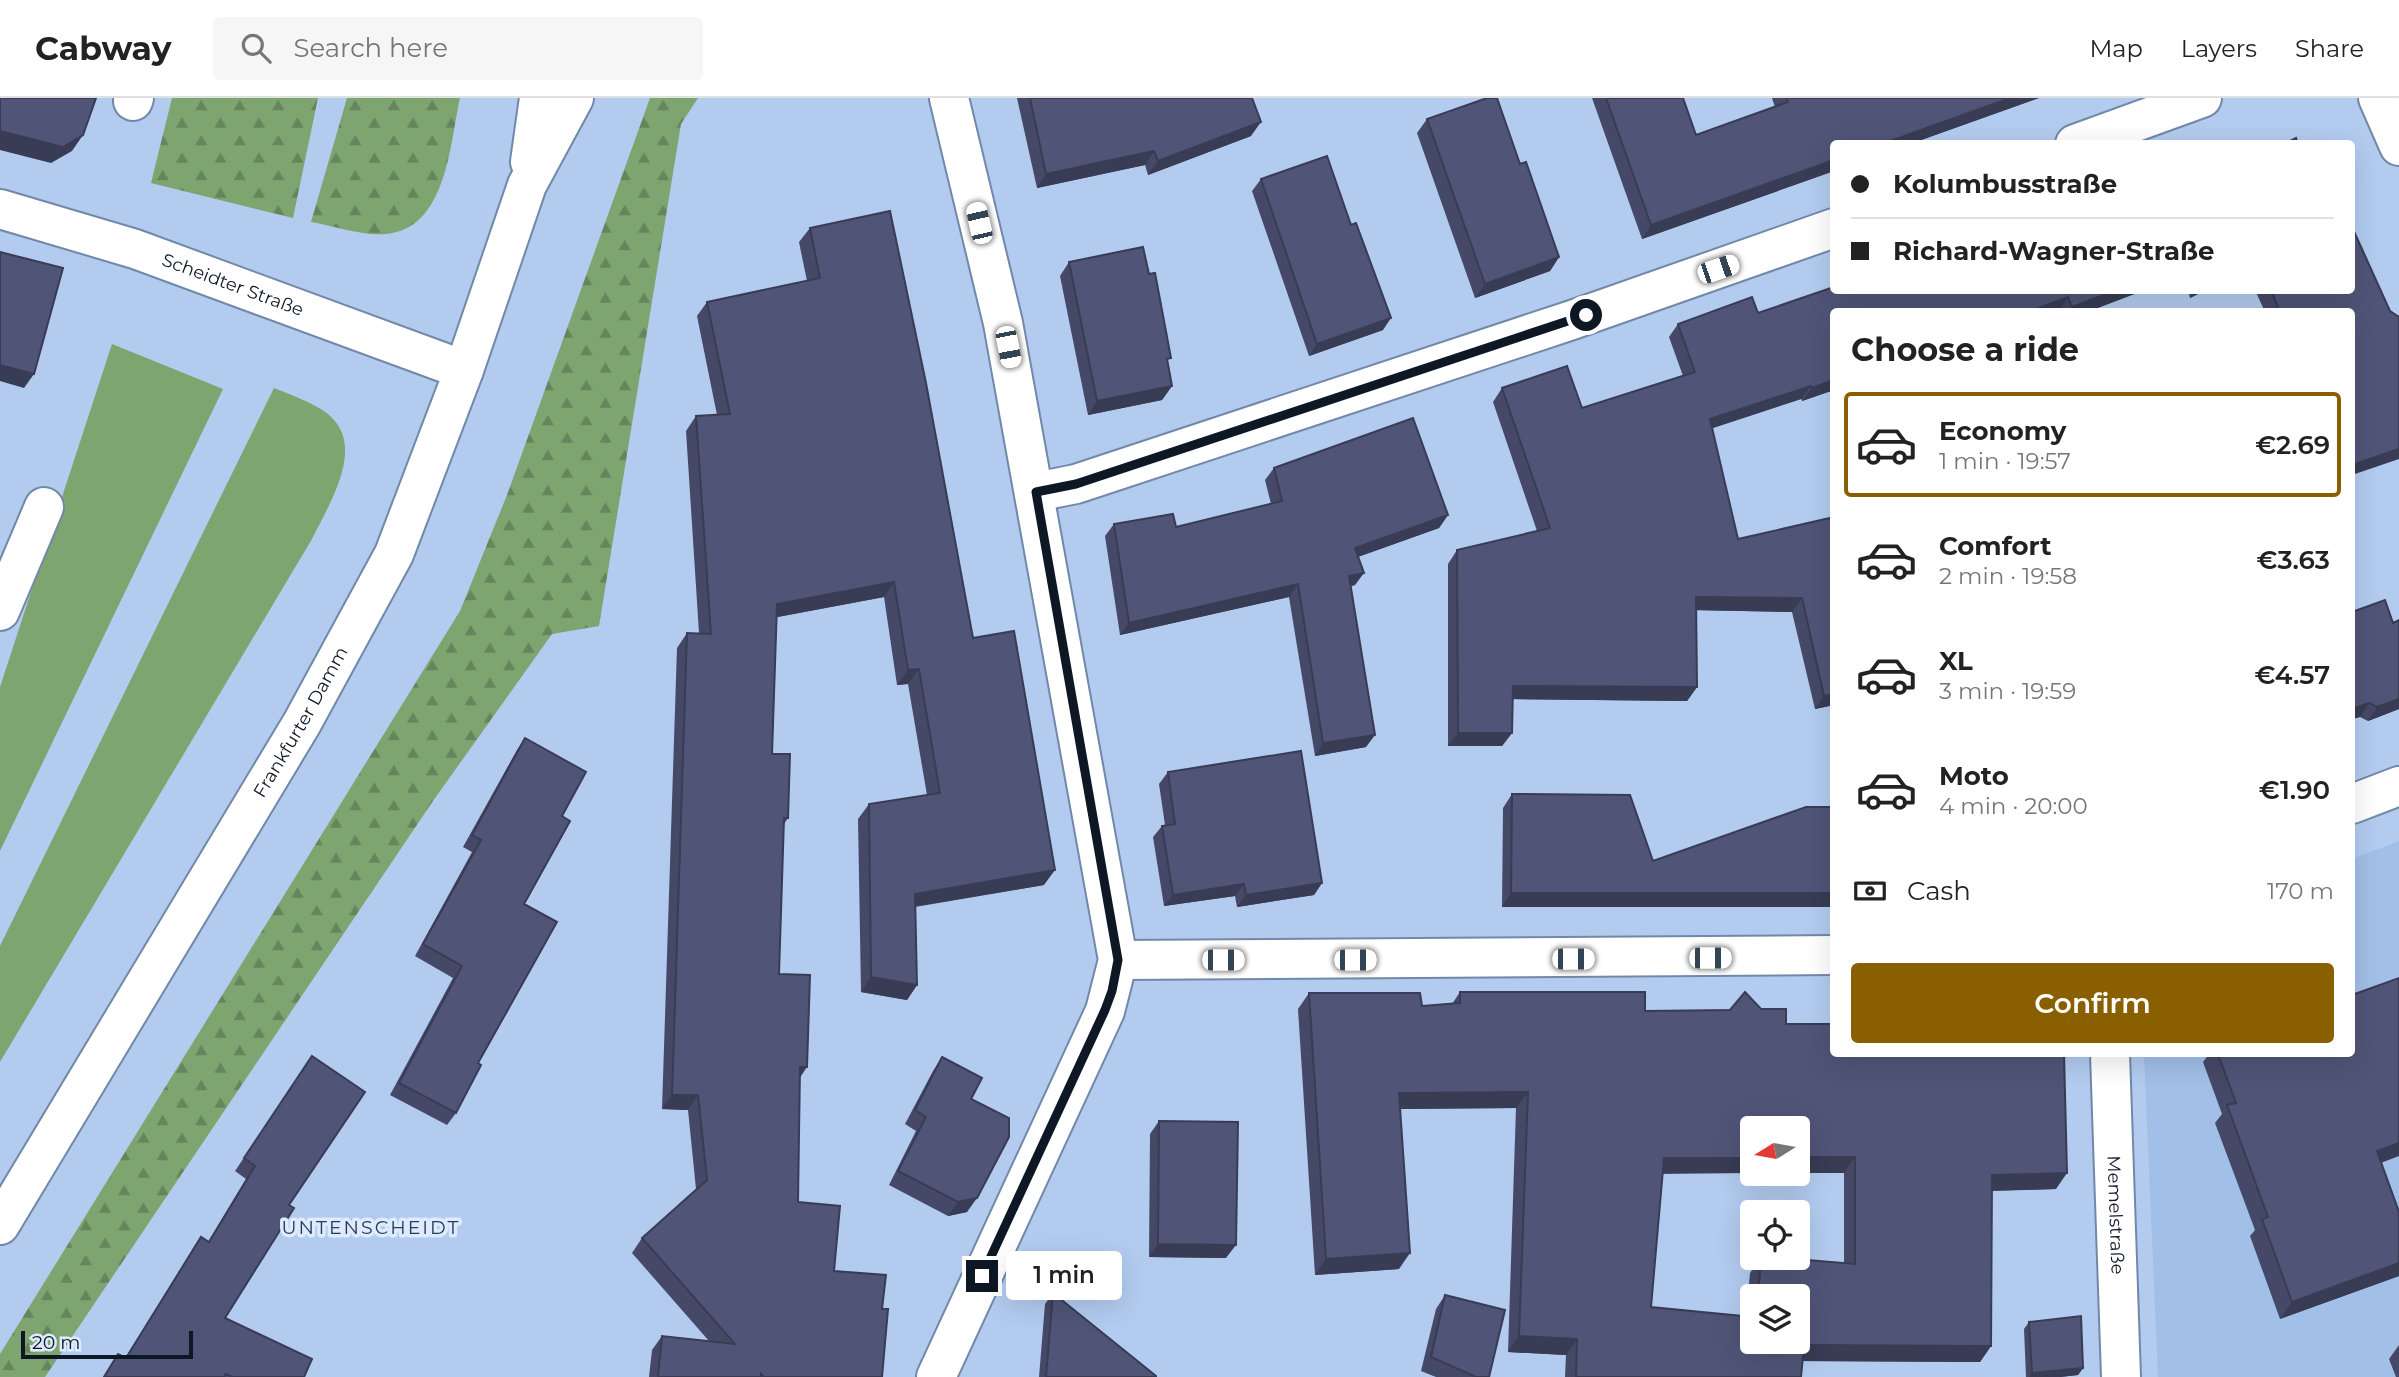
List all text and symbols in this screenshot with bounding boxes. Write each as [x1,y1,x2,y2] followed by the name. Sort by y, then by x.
[213,17,703,80] search box
[35,28,171,68] text: Cabway
[237,29,275,67] icon: search
[293,32,448,64] text: Search here
[2089,34,2143,63] text: Map
[2181,34,2257,63] text: Layers
[2295,34,2364,63] text: Share
[1893,168,2117,200] text: Kolumbusstraße
[965,200,994,246] car
[1893,235,2214,267] text: Richard-Wagner-Straße
[159,249,307,321] street label: Scheidter Straße
[1695,252,1742,286] car
[1570,299,1602,331] route start
[994,324,1023,370] car
[1851,330,2079,369] text: Choose a ride
[1855,413,1918,476] icon: car
[1939,415,2066,447] text: Economy
[2255,429,2330,461] text: €2.69
[1939,447,2071,475] text: 1 min · 19:57
[1855,528,1918,591] icon: car
[1939,530,2051,562] text: Comfort
[2257,544,2330,576] text: €3.63
[1939,562,2077,590] text: 2 min · 19:58
[249,643,352,802] street label: Frankfurter Damm
[1855,643,1918,706] icon: car
[1939,645,1973,677] text: XL
[2254,659,2330,691] text: €4.57
[1939,677,2076,705] text: 3 min · 19:59
[1855,758,1918,821] icon: car
[1939,760,2009,792] text: Moto
[2259,774,2330,806] text: €1.90
[1939,792,2088,820] text: 4 min · 20:00
[1851,872,1889,910] icon: cash
[1907,875,1971,907] text: Cash
[2267,877,2334,905] text: 170 m
[1690,948,1732,969] car
[1553,949,1595,970] car
[1203,950,1245,971] car
[1335,950,1377,971] car
[1851,963,2334,1043] button: Confirm
[1740,1116,1810,1186] north arrow
[1740,1116,1810,1354] map controls
[2102,1155,2129,1275] street label: Memelstraße
[1740,1200,1810,1270] button: locate
[281,1216,461,1239] district label: UNTENSCHEIDT
[1006,1252,1122,1300] callout: 1 min
[966,1260,998,1292] route end
[1033,1261,1095,1289] text: 1 min
[1740,1284,1810,1354] button: layers
[21,1328,192,1360] scale bar
[32,1331,80,1354] text: 20 m

